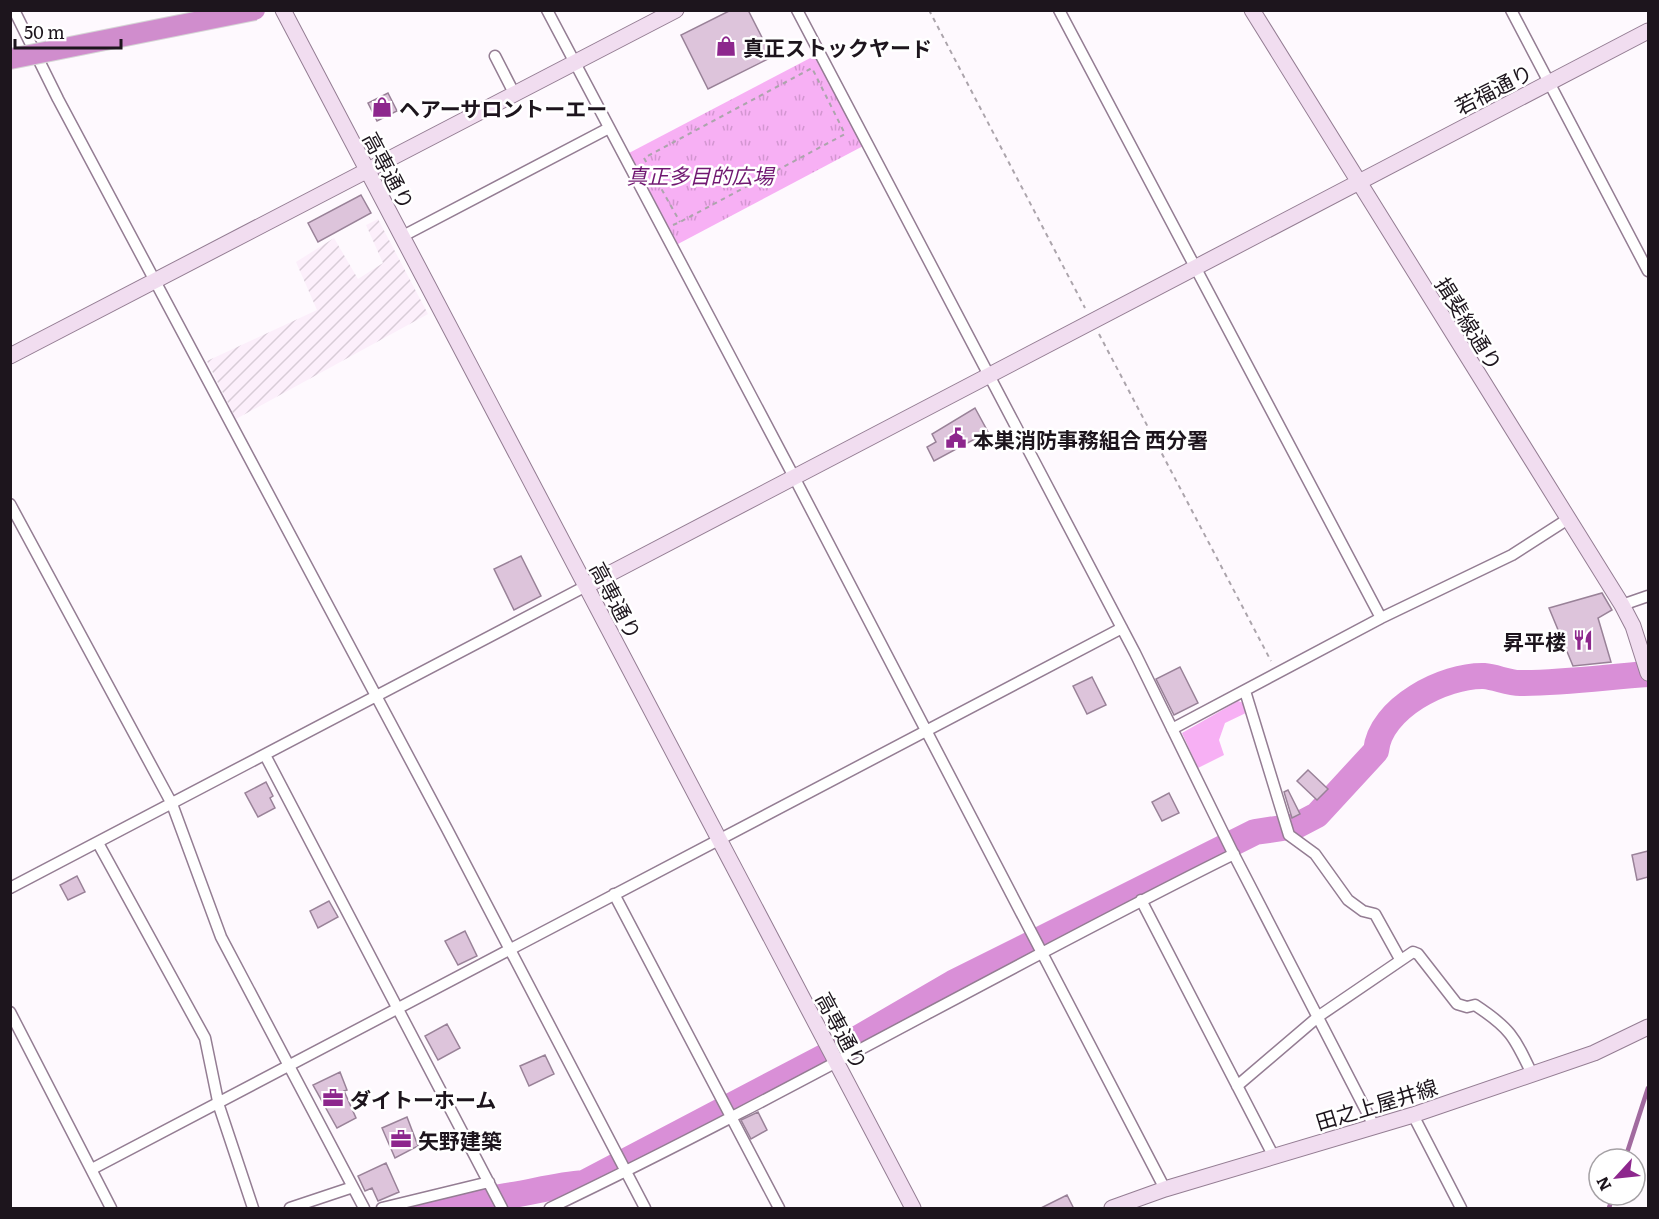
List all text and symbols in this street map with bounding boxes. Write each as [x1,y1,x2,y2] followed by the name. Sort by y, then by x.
[15,12,122,50] scale bar
[24,18,65,45] text: 50 m
[743,31,932,62] place label: 真正ストックヤード
[714,34,738,58] shop icon: 真正ストックヤード
[1449,55,1537,121] street label: 若福通り
[399,92,607,123] place label: ヘアーサロントーエー
[370,95,394,119] shop icon: ヘアーサロントーエー
[357,126,423,214] street label: 高専通り
[627,159,775,190] park label: 真正多目的広場
[1429,270,1511,376] street label: 揖斐線通り
[973,423,1208,454] place label: 本巣消防事務組合 西分署
[944,426,968,450] public building icon: 本巣消防事務組合 西分署
[584,556,650,644] street label: 高専通り
[1503,625,1566,656] place label: 昇平楼
[1571,628,1595,652] restaurant icon: 昇平楼
[810,986,876,1074] street label: 高専通り
[1311,1070,1441,1136] street label: 田之上屋井線
[350,1083,496,1114] place label: ダイトーホーム
[321,1086,345,1110] office icon: ダイトーホーム
[418,1124,502,1155] place label: 矢野建築
[389,1127,413,1151] office icon: 矢野建築
[1587,1147,1647,1207] north arrow
[1589,1173,1616,1196] text: N

